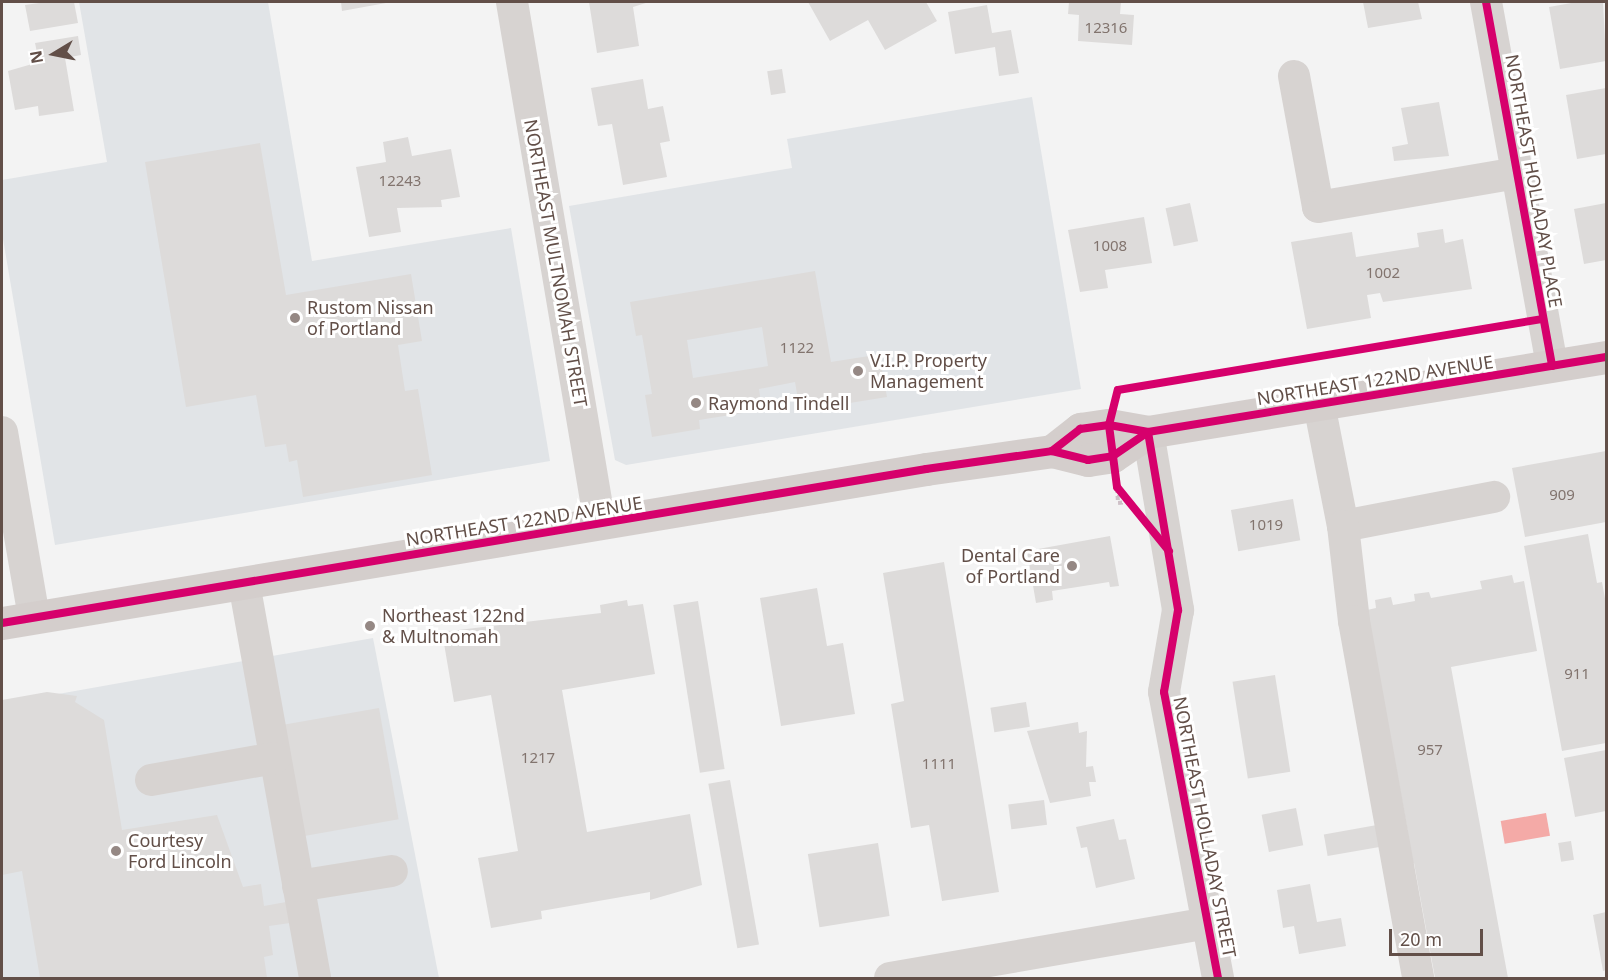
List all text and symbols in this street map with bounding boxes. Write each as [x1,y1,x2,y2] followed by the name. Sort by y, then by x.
[1085,19,1127,37] house number: 12316
[24,24,84,84] north arrow
[24,49,48,65] text: N
[1501,53,1567,309] street label: NORTHEAST HOLLADAY PLACE
[520,118,592,408] street label: NORTHEAST MULTNOMAH STREET
[379,172,421,190] house number: 12243
[1093,237,1127,255] house number: 1008
[1366,264,1400,282] house number: 1002
[307,297,434,340] place label: Rustom Nissan of Portland
[288,311,302,325] marker: Rustom Nissan of Portland
[780,339,814,357] house number: 1122
[870,350,987,392] place label: V.I.P. Property Management
[1255,351,1495,409] street label: NORTHEAST 122ND AVENUE
[851,364,865,378] marker: V.I.P. Property Management
[708,392,849,414] place label: Raymond Tindell
[689,396,703,410] marker: Raymond Tindell
[1549,486,1575,504] house number: 909
[404,492,644,550] street label: NORTHEAST 122ND AVENUE
[1249,516,1283,534] house number: 1019
[961,545,1060,588] place label: Dental Care of Portland
[1065,559,1079,573] marker: Dental Care of Portland
[382,605,525,648] place label: Northeast 122nd & Multnomah
[363,619,377,633] marker: Northeast 122nd & Multnomah
[1564,665,1590,683] house number: 911
[1169,695,1241,959] street label: NORTHEAST HOLLADAY STREET
[1417,741,1443,759] house number: 957
[521,749,555,767] house number: 1217
[922,755,956,773] house number: 1111
[128,830,232,872] place label: Courtesy Ford Lincoln
[109,844,123,858] marker: Courtesy Ford Lincoln
[1392,917,1486,955] scale bar
[1400,927,1442,951] text: 20 m

